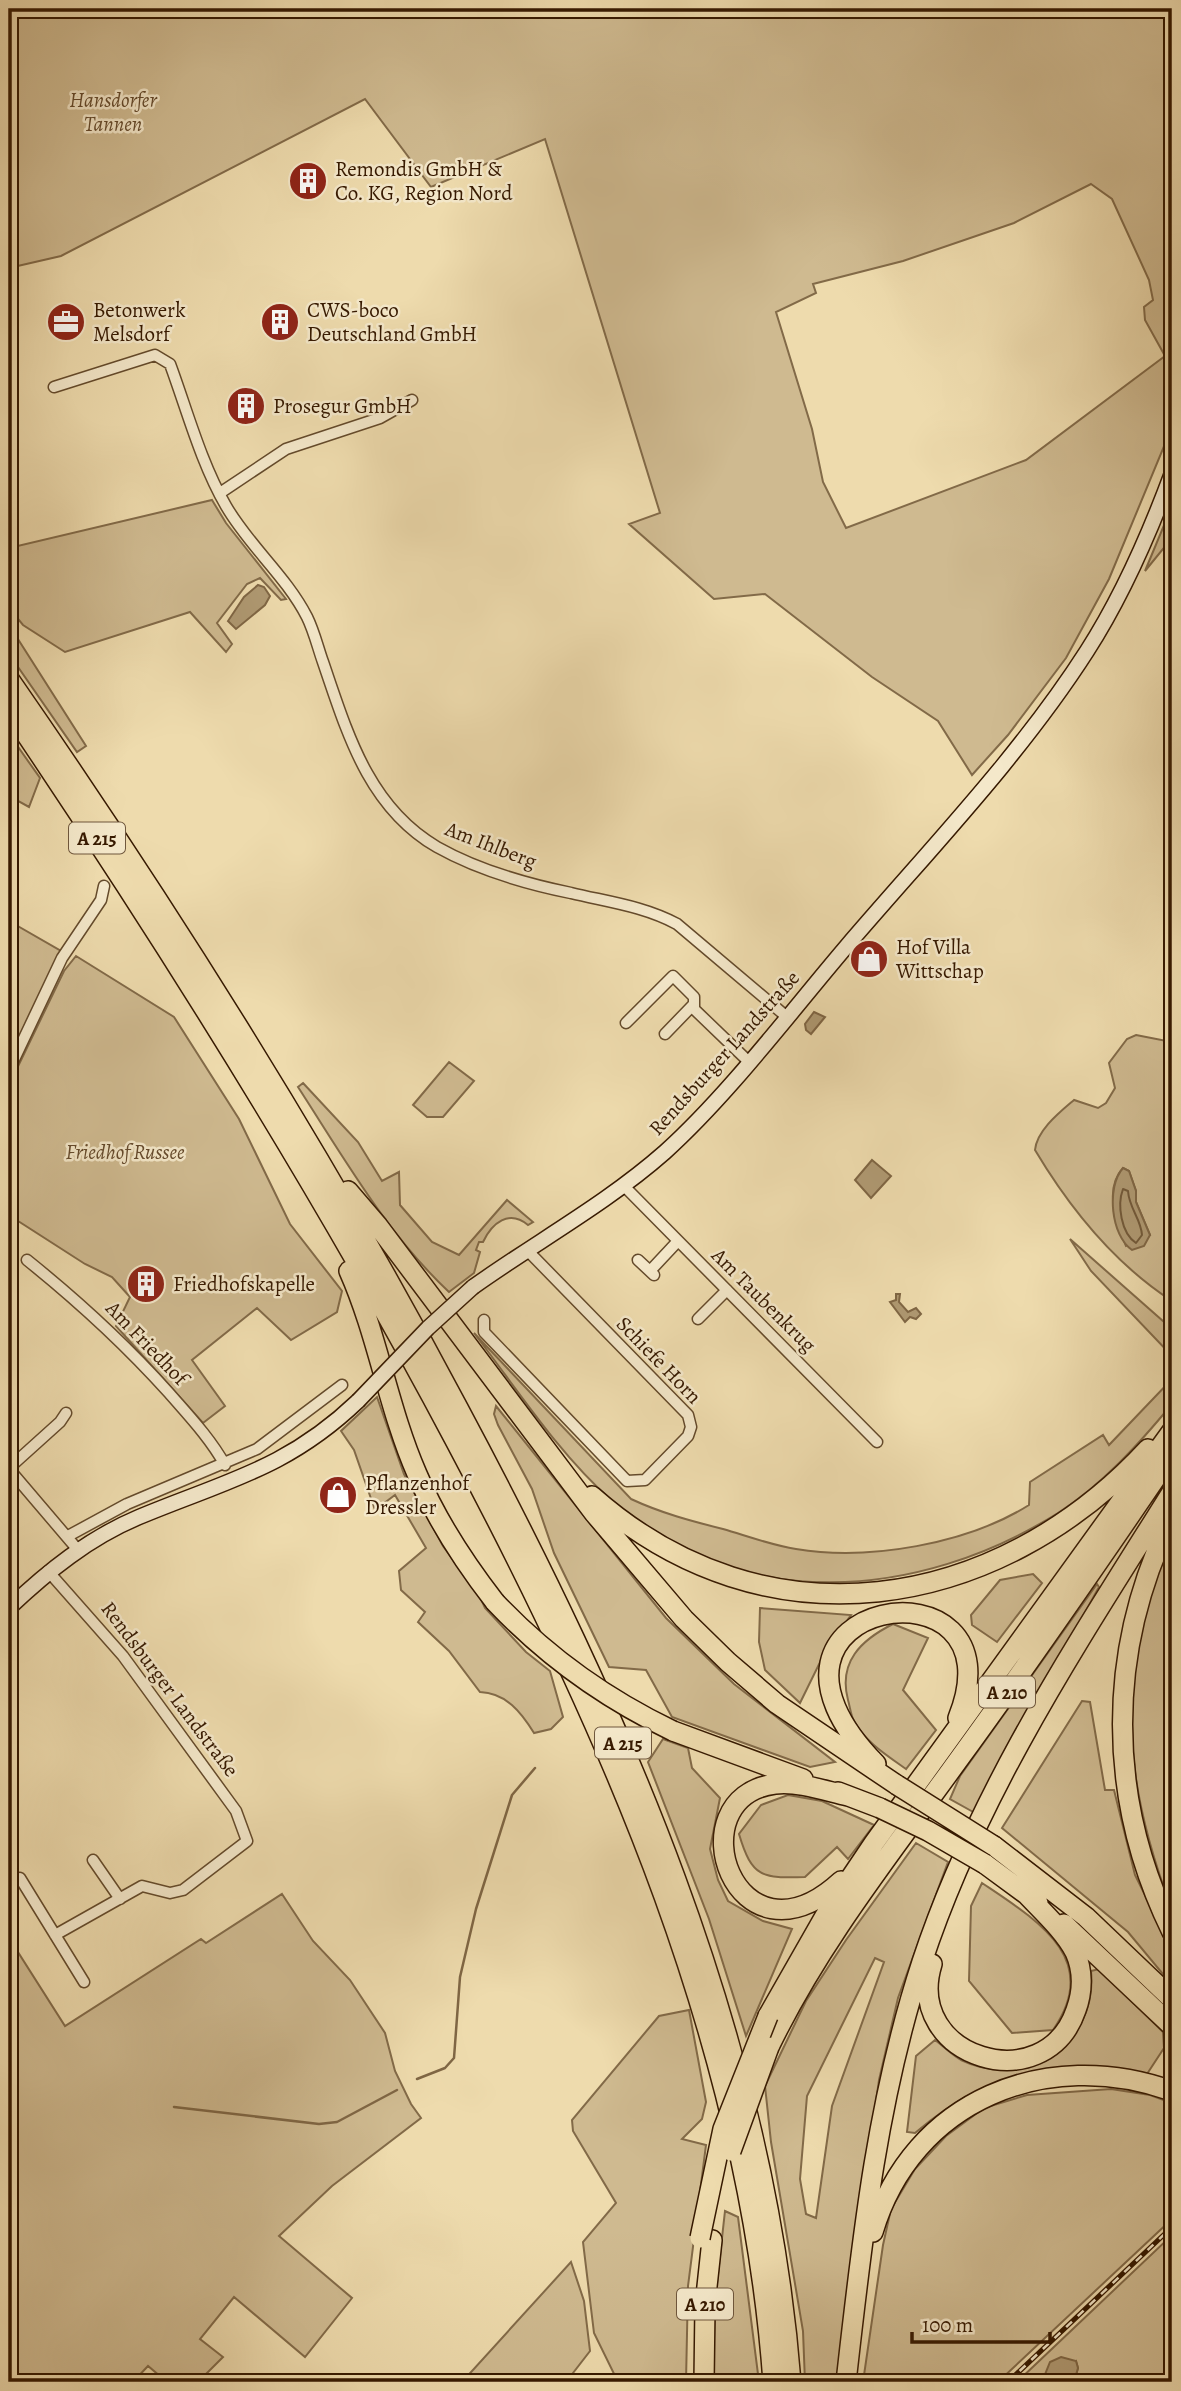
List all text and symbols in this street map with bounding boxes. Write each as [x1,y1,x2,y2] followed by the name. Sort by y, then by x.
[69,86,157,138] park label: Hansdorfer Tannen
[335,155,513,207] place label: Remondis GmbH & Co. KG, Region Nord
[287,160,329,202] building icon: Remondis GmbH & Co. KG, Region Nord
[93,296,186,348] place label: Betonwerk Melsdorf
[307,296,477,348] place label: CWS-boco Deutschland GmbH
[45,301,87,343] office icon: Betonwerk Melsdorf
[259,301,301,343] building icon: CWS-boco Deutschland GmbH
[225,385,267,427] building icon: Prosegur GmbH
[273,392,412,420] place label: Prosegur GmbH
[440,814,541,875] street label: Am Ihlberg
[69,822,125,853] road number: A 215
[895,933,984,985] place label: Hof Villa Wittschap
[848,938,890,980] shop icon: Hof Villa Wittschap
[642,964,806,1142] street label: Rendsburger Landstraße
[66,1138,185,1166] park label: Friedhof Russee
[705,1241,823,1359] street label: Am Taubenkrug
[125,1263,167,1305] building icon: Friedhofskapelle
[173,1270,315,1298] place label: Friedhofskapelle
[99,1294,196,1393] street label: Am Friedhof
[610,1310,708,1410] street label: Schiefe Horn
[365,1469,472,1521] place label: Pflanzenhof Dressler
[317,1474,359,1516] shop icon: Pflanzenhof Dressler
[95,1595,245,1783] street label: Rendsburger Landstraße
[979,1676,1035,1708] road number: A 210
[595,1728,651,1758] road number: A 215
[677,2288,733,2320] road number: A 210
[912,2300,1050,2344] scale bar
[922,2311,973,2339] text: 100 m

